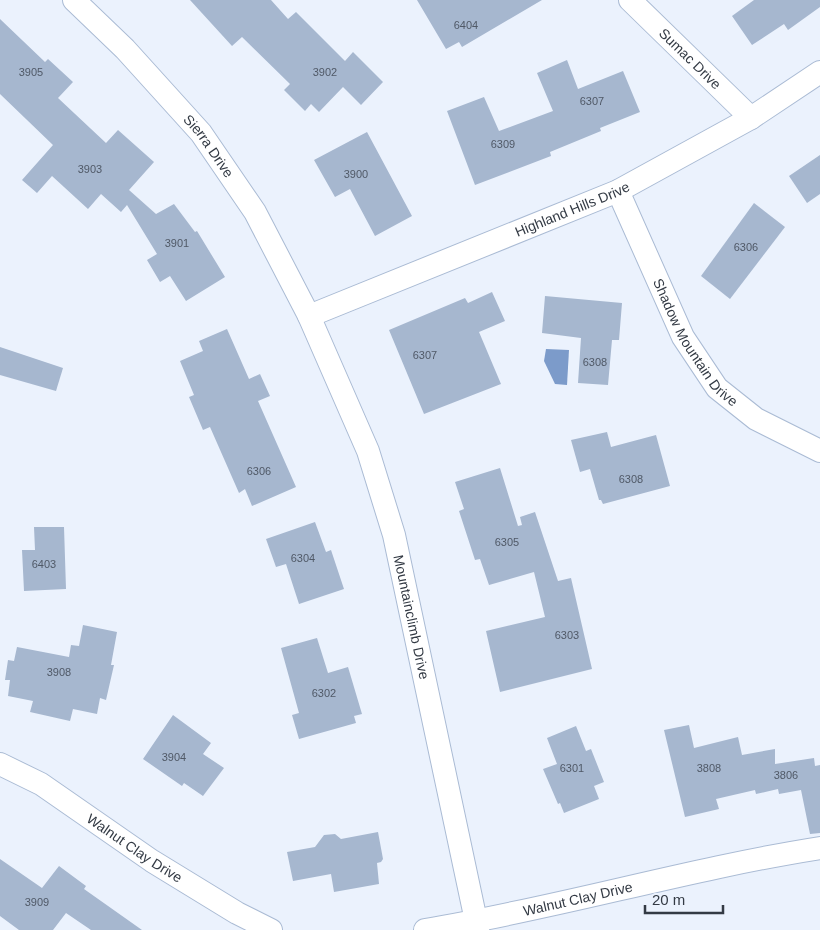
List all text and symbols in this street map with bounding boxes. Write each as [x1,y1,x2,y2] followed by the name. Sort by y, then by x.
[454,19,478,31] house number: 6404
[656,25,725,93] street label: Sumac Drive
[19,66,43,78] house number: 3905
[313,66,337,78] house number: 3902
[580,95,604,107] house number: 6307
[180,111,237,181] street label: Sierra Drive
[491,138,515,150] house number: 6309
[78,163,102,175] house number: 3903
[344,168,368,180] house number: 3900
[513,178,632,240] street label: Highland Hills Drive
[165,237,189,249] house number: 3901
[734,241,758,253] house number: 6306
[650,276,741,410] street label: Shadow Mountain Drive
[413,349,437,361] house number: 6307
[583,356,607,368] house number: 6308
[247,465,271,477] house number: 6306
[619,473,643,485] house number: 6308
[495,536,519,548] house number: 6305
[291,552,315,564] house number: 6304
[390,553,433,681] street label: Mountainclimb Drive
[32,558,56,570] house number: 6403
[555,629,579,641] house number: 6303
[47,666,71,678] house number: 3908
[312,687,336,699] house number: 6302
[162,751,186,763] house number: 3904
[560,762,584,774] house number: 6301
[697,762,721,774] house number: 3808
[774,769,798,781] house number: 3806
[84,810,185,886] street label: Walnut Clay Drive
[522,879,634,919] street label: Walnut Clay Drive
[645,882,722,914] scale bar
[652,891,685,908] text: 20 m
[25,896,49,908] house number: 3909

